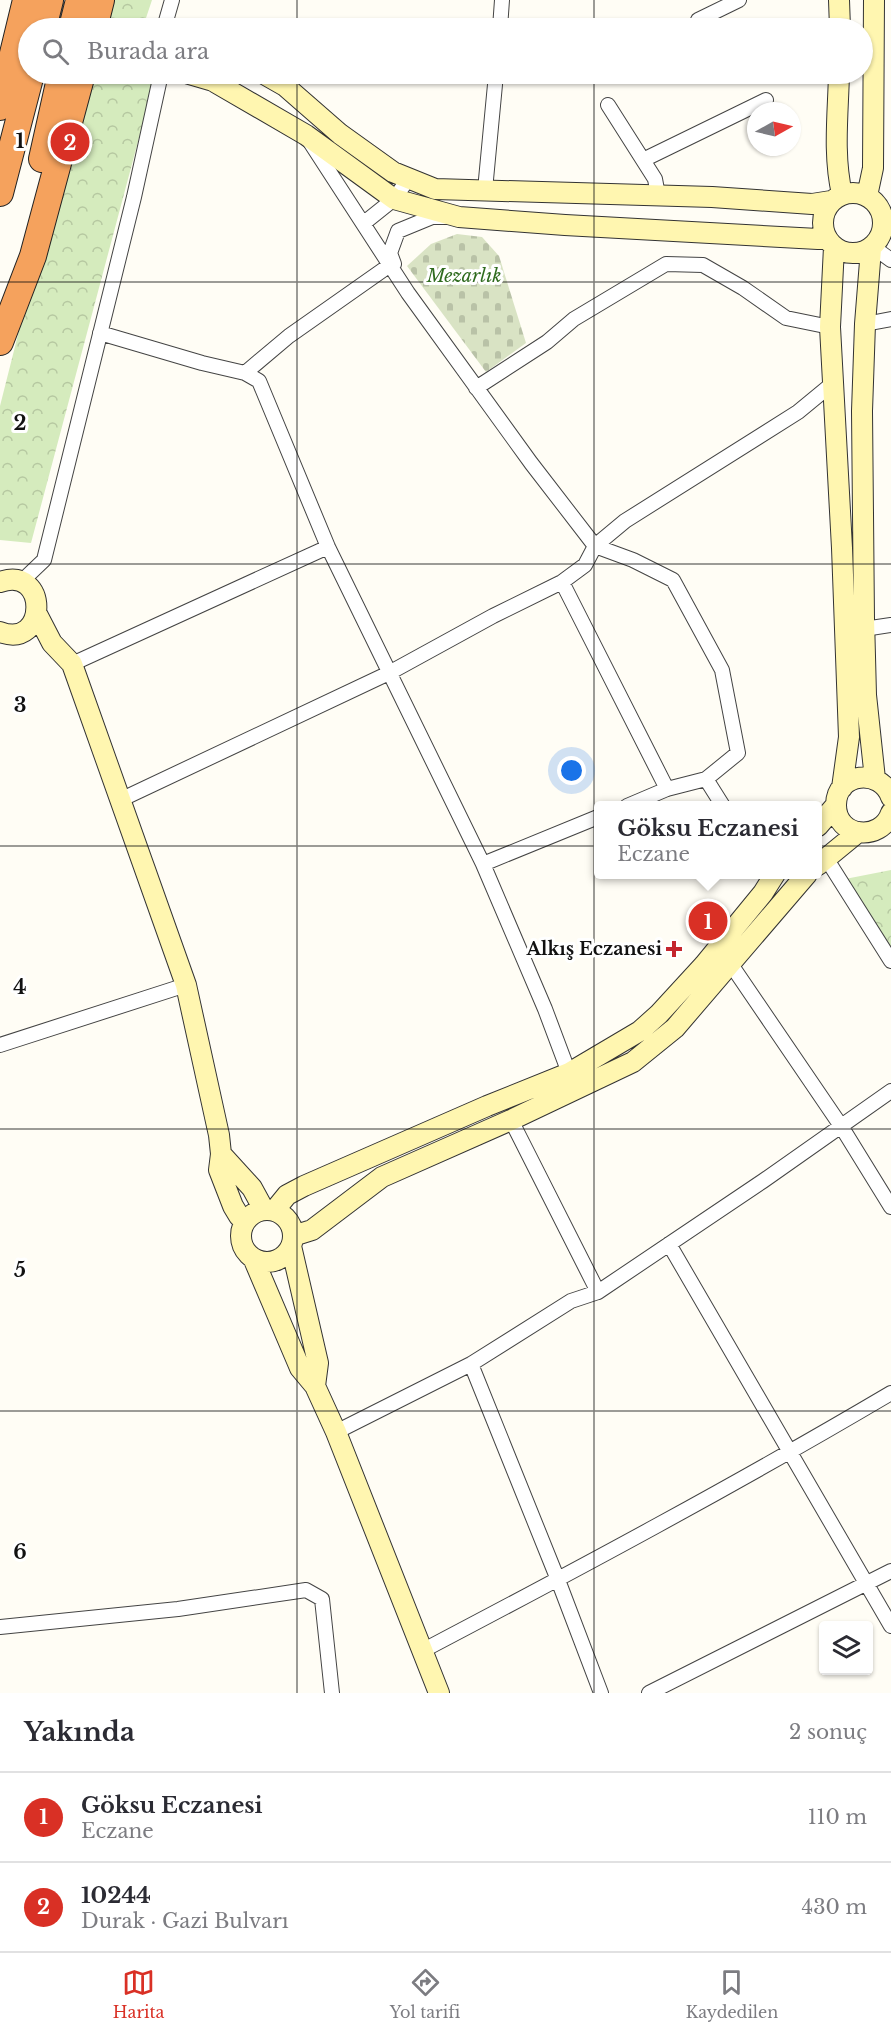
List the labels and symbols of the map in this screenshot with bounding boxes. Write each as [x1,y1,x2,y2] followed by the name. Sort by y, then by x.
[747,102,801,156] north arrow
[50,120,90,164] pin: 2
[16,129,25,153] text: 1
[426,265,501,287] park label: Mezarlık
[13,411,27,435] text: 2
[14,693,26,717] text: 3
[557,756,586,785] your location
[688,898,728,944] pin: 1
[525,938,662,960] place label: Alkış Eczanesi
[667,942,681,956] marker: Alkış Eczanesi
[13,975,27,999] text: 4
[14,1258,26,1282] text: 5
[13,1540,27,1564] text: 6

